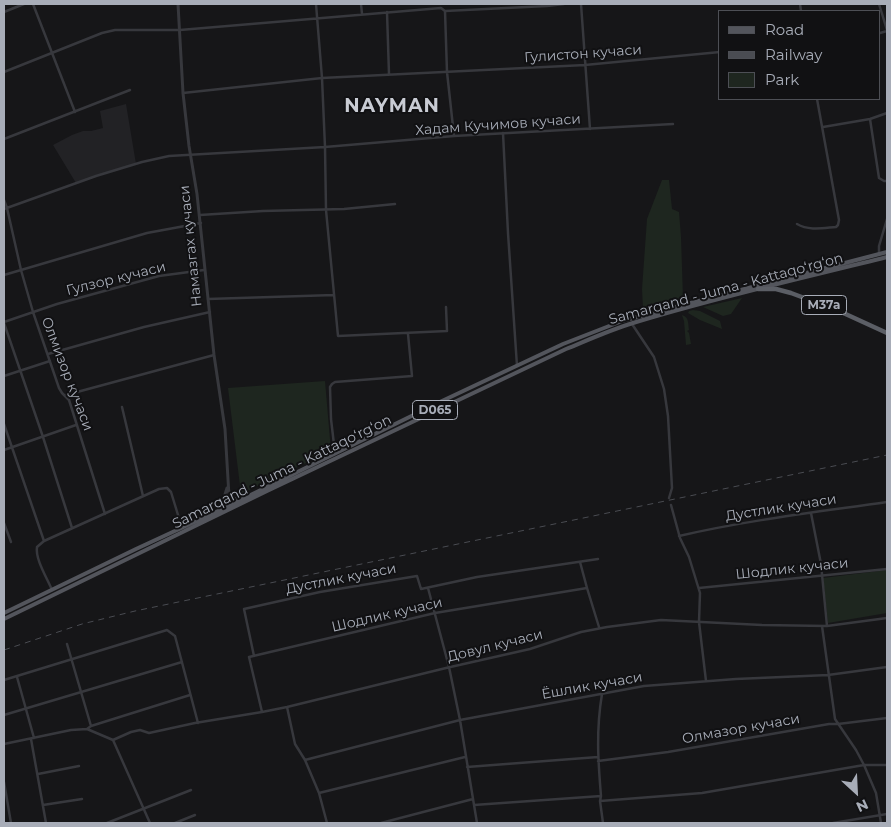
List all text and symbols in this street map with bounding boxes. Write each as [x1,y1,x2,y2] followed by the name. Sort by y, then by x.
[718,10,881,100] legend
[765,20,804,39] text: Road
[524,42,642,66] street label: Гулистон кучаси
[765,45,822,64] text: Railway
[765,70,799,89] text: Park
[343,95,441,117] district label: NAYMAN
[415,111,581,139] street label: Хадам Кучимов кучаси
[176,184,206,308] street label: Намазгах кучаси
[607,250,845,328] street label: Samarqand - Juma - Kattaqo‘rg‘on
[64,259,168,299] street label: Гулзор кучаси
[802,296,846,314] road number: M37a
[38,315,96,433] street label: Олмизор кучаси
[412,400,458,420] road number: D065
[170,411,394,533] street label: Samarqand - Juma - Kattaqo‘rg‘on
[724,491,838,525] street label: Дустлик кучаси
[735,555,849,583] street label: Шодлик кучаси
[284,560,398,598] street label: Дустлик кучаси
[330,594,444,636] street label: Шодлик кучаси
[445,626,545,666] street label: Довул кучаси
[540,669,644,703] street label: Ёшлик кучаси
[681,710,801,748] street label: Олмазор кучаси
[831,767,881,817] north arrow
[853,795,871,816] text: N

